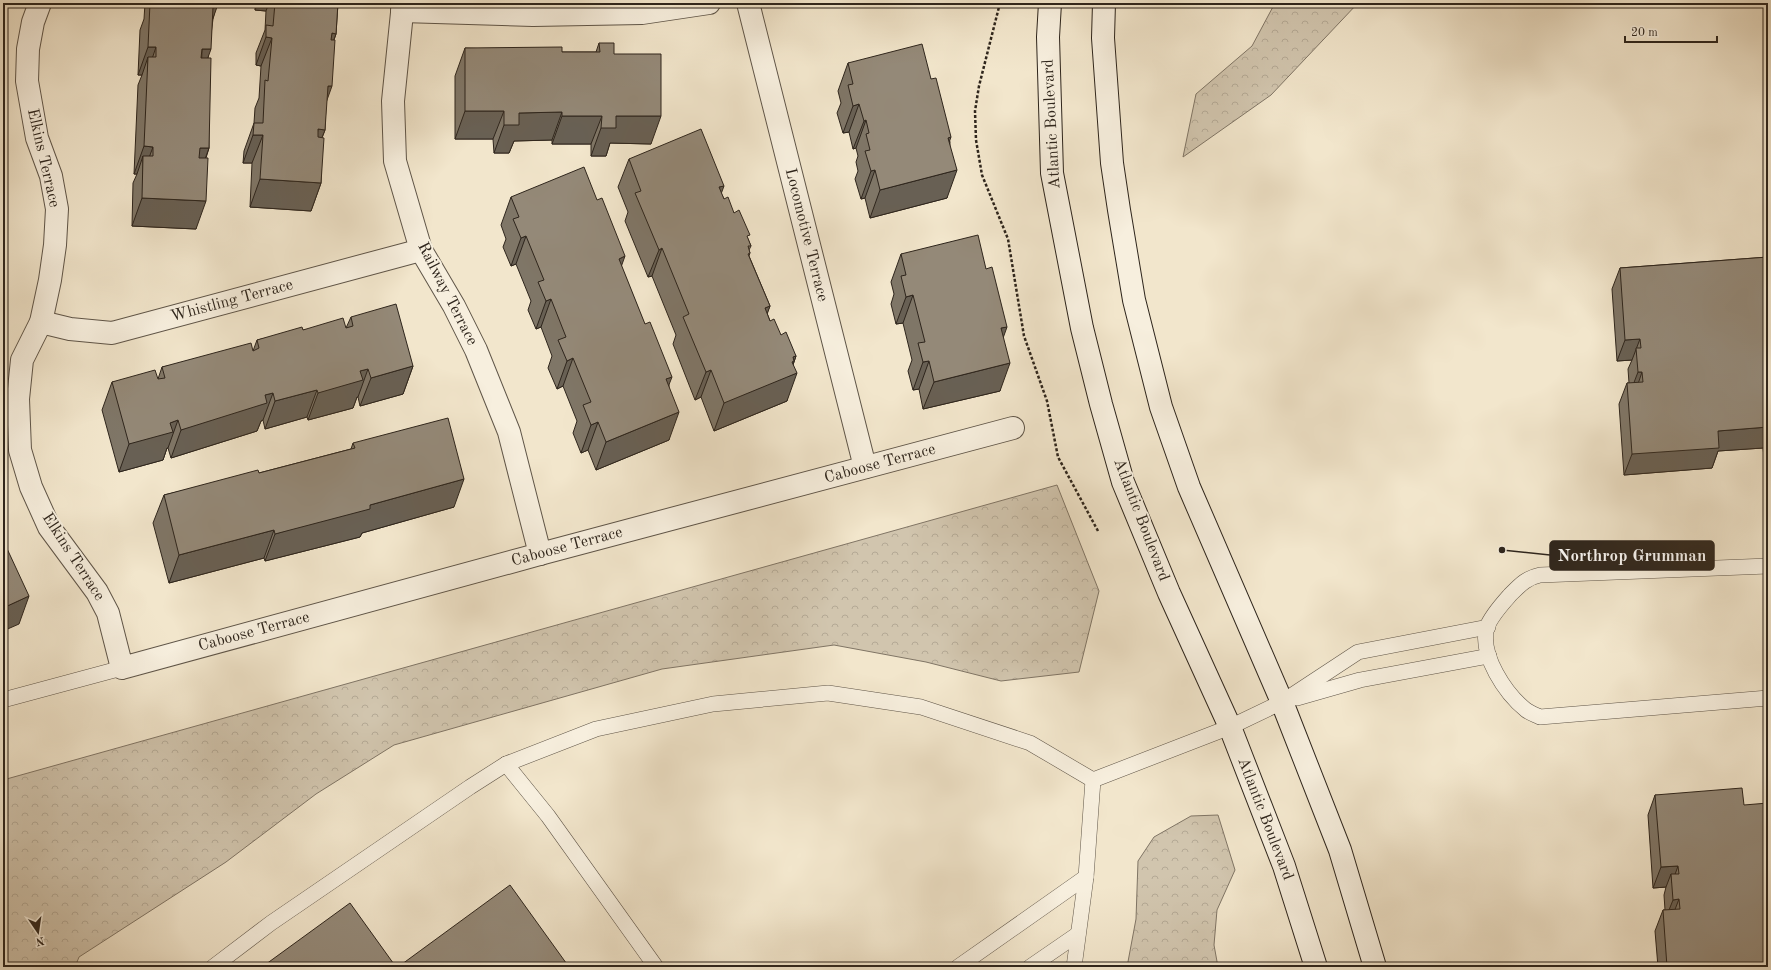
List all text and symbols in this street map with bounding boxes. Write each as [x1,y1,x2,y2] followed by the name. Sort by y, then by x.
[1625,18,1717,44] scale bar
[1631,27,1658,39] text: 20 m
[1041,59,1063,189] street label: Atlantic Boulevard
[24,107,62,209] street label: Elkins Terrace
[782,167,830,303] street label: Locomotive Terrace
[414,240,480,348] street label: Railway Terrace
[169,277,295,325] street label: Whistling Terrace
[823,441,937,487] street label: Caboose Terrace
[1110,456,1172,584] street label: Atlantic Boulevard
[39,510,107,604] street label: Elkins Terrace
[510,524,624,570] street label: Caboose Terrace
[1550,541,1714,570] callout: Northrop Grumman
[1558,548,1706,565] text: Northrop Grumman
[197,609,311,655] street label: Caboose Terrace
[1234,755,1296,883] street label: Atlantic Boulevard
[18,912,58,952] north arrow
[34,934,45,947] text: N

